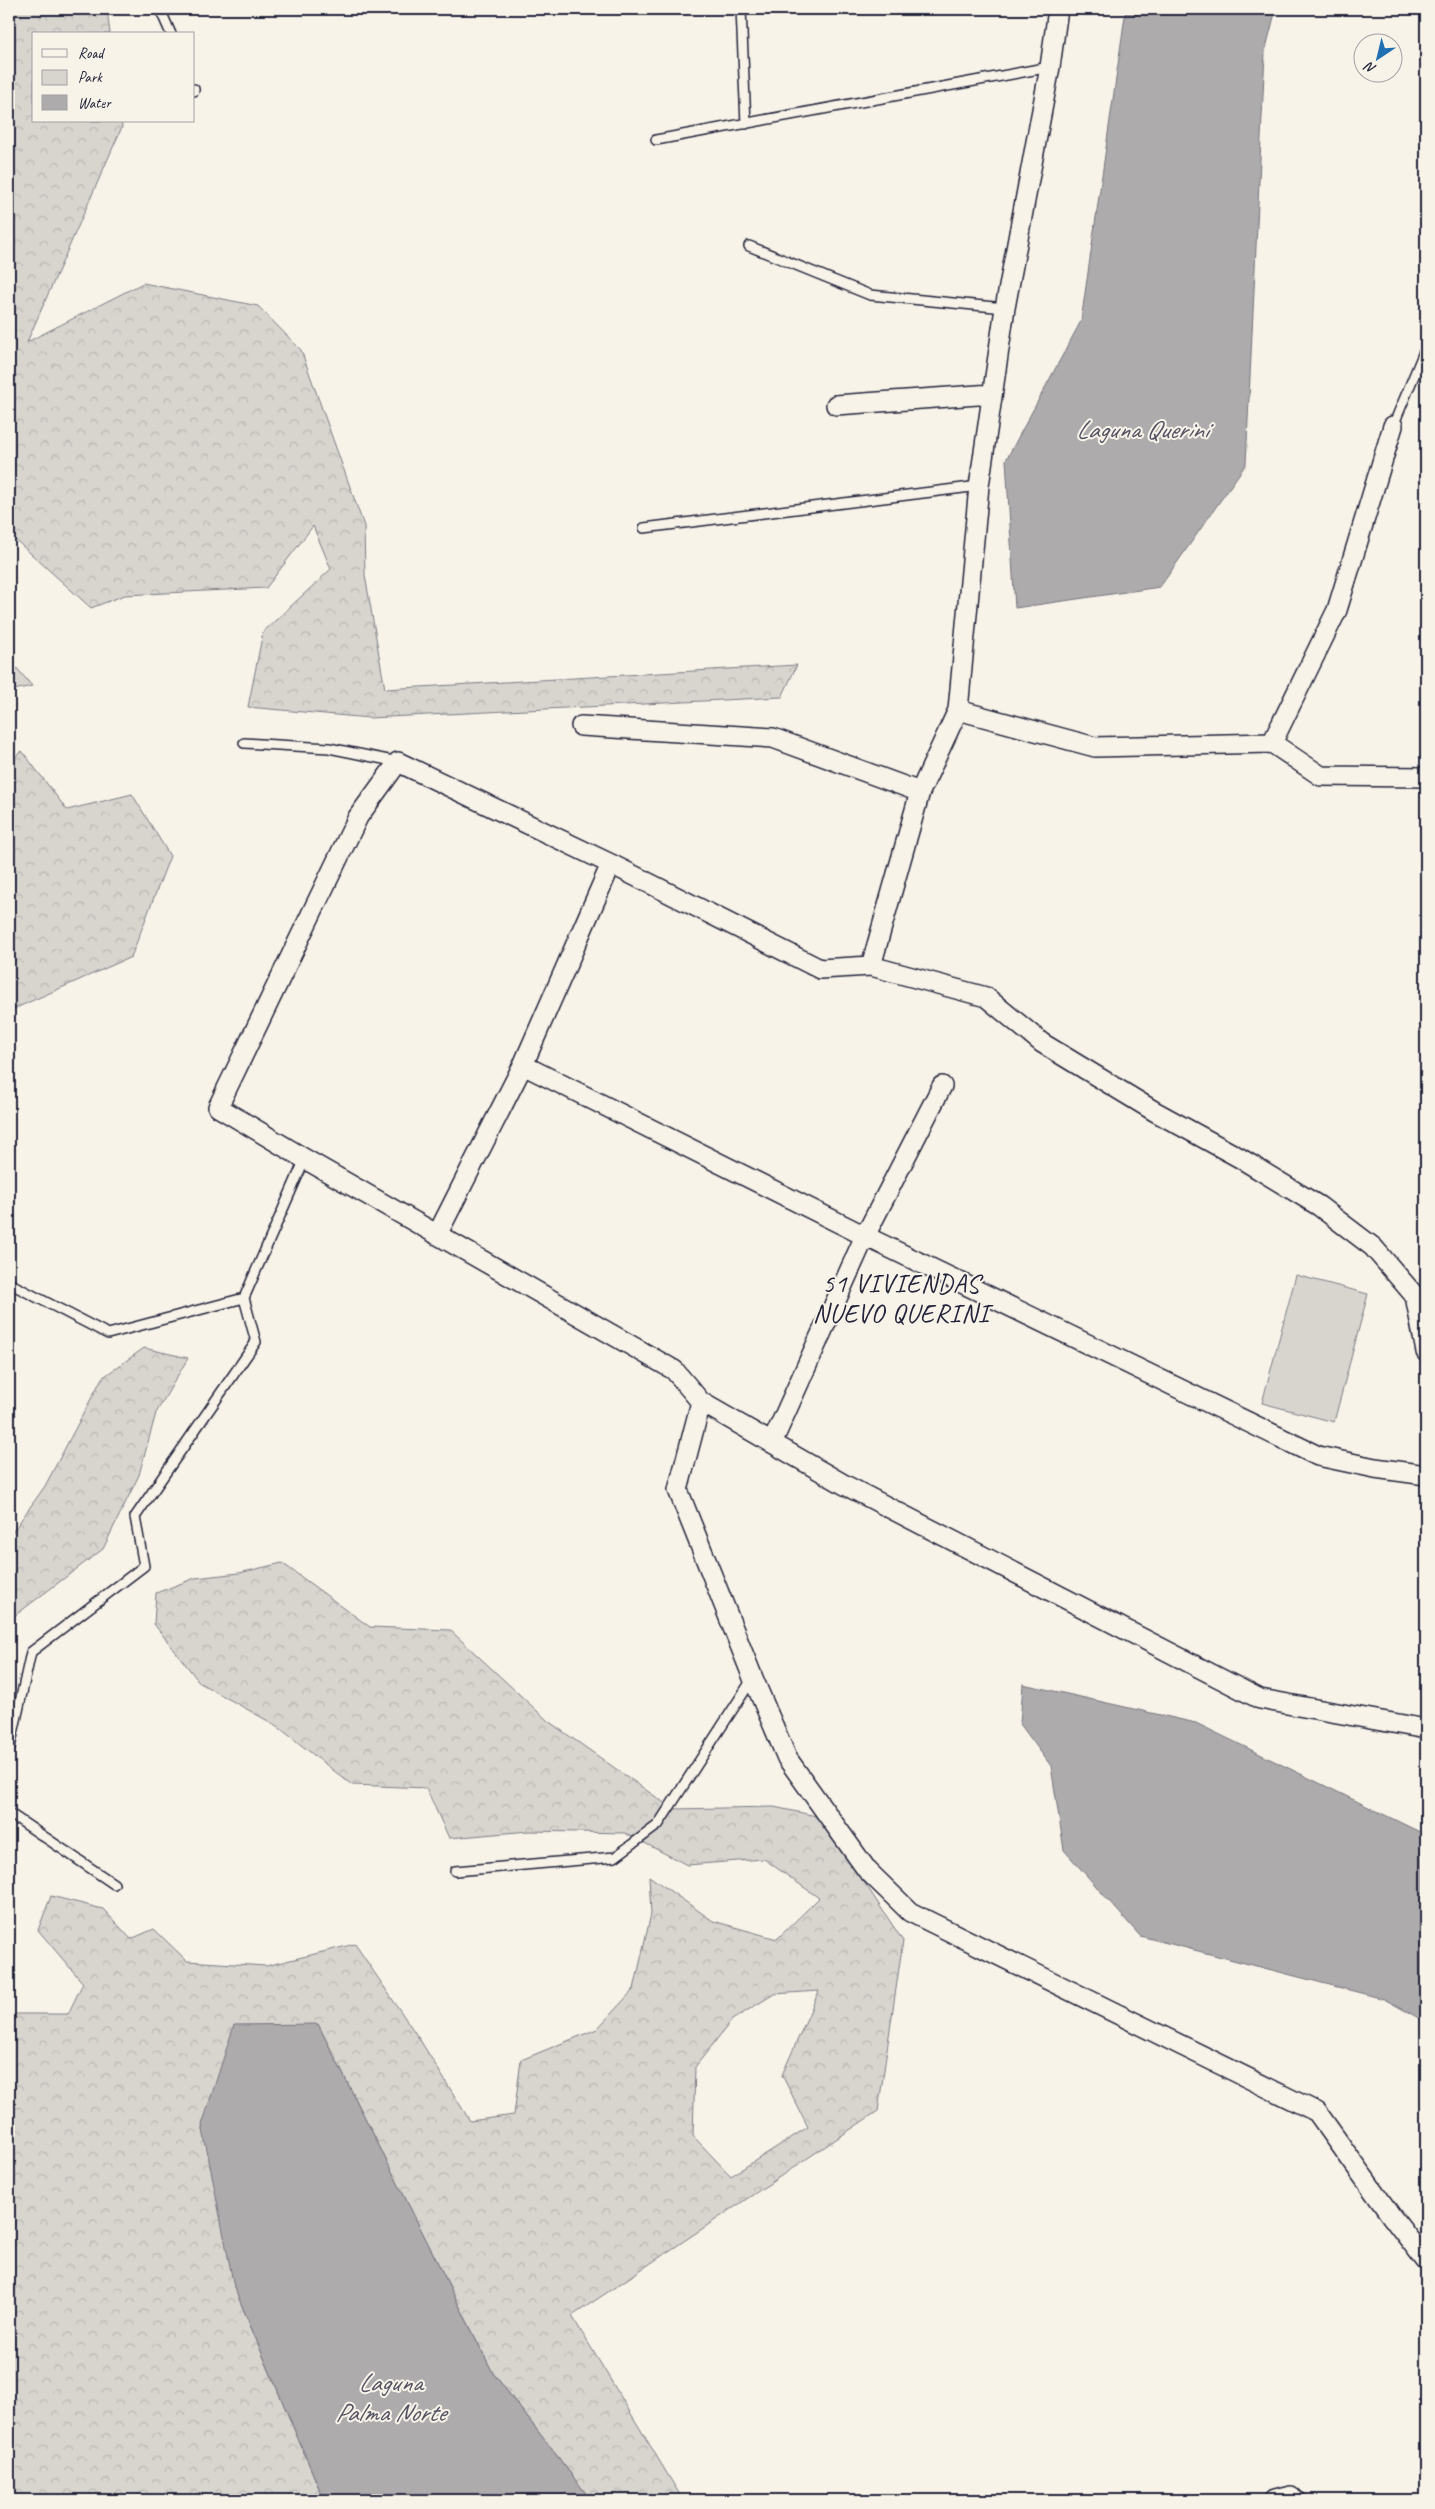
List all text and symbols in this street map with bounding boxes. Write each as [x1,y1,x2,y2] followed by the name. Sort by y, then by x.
[32,32,195,122] legend
[1352,32,1402,82] north arrow
[78,44,105,63] text: Road
[1360,57,1379,78] text: N
[78,68,103,87] text: Park
[78,94,112,113] text: Water
[1076,413,1214,446] water label: Laguna Querini
[813,1267,994,1330] district label: 51 VIVIENDAS NUEVO QUERINI
[335,2366,449,2429] water label: Laguna Palma Norte

